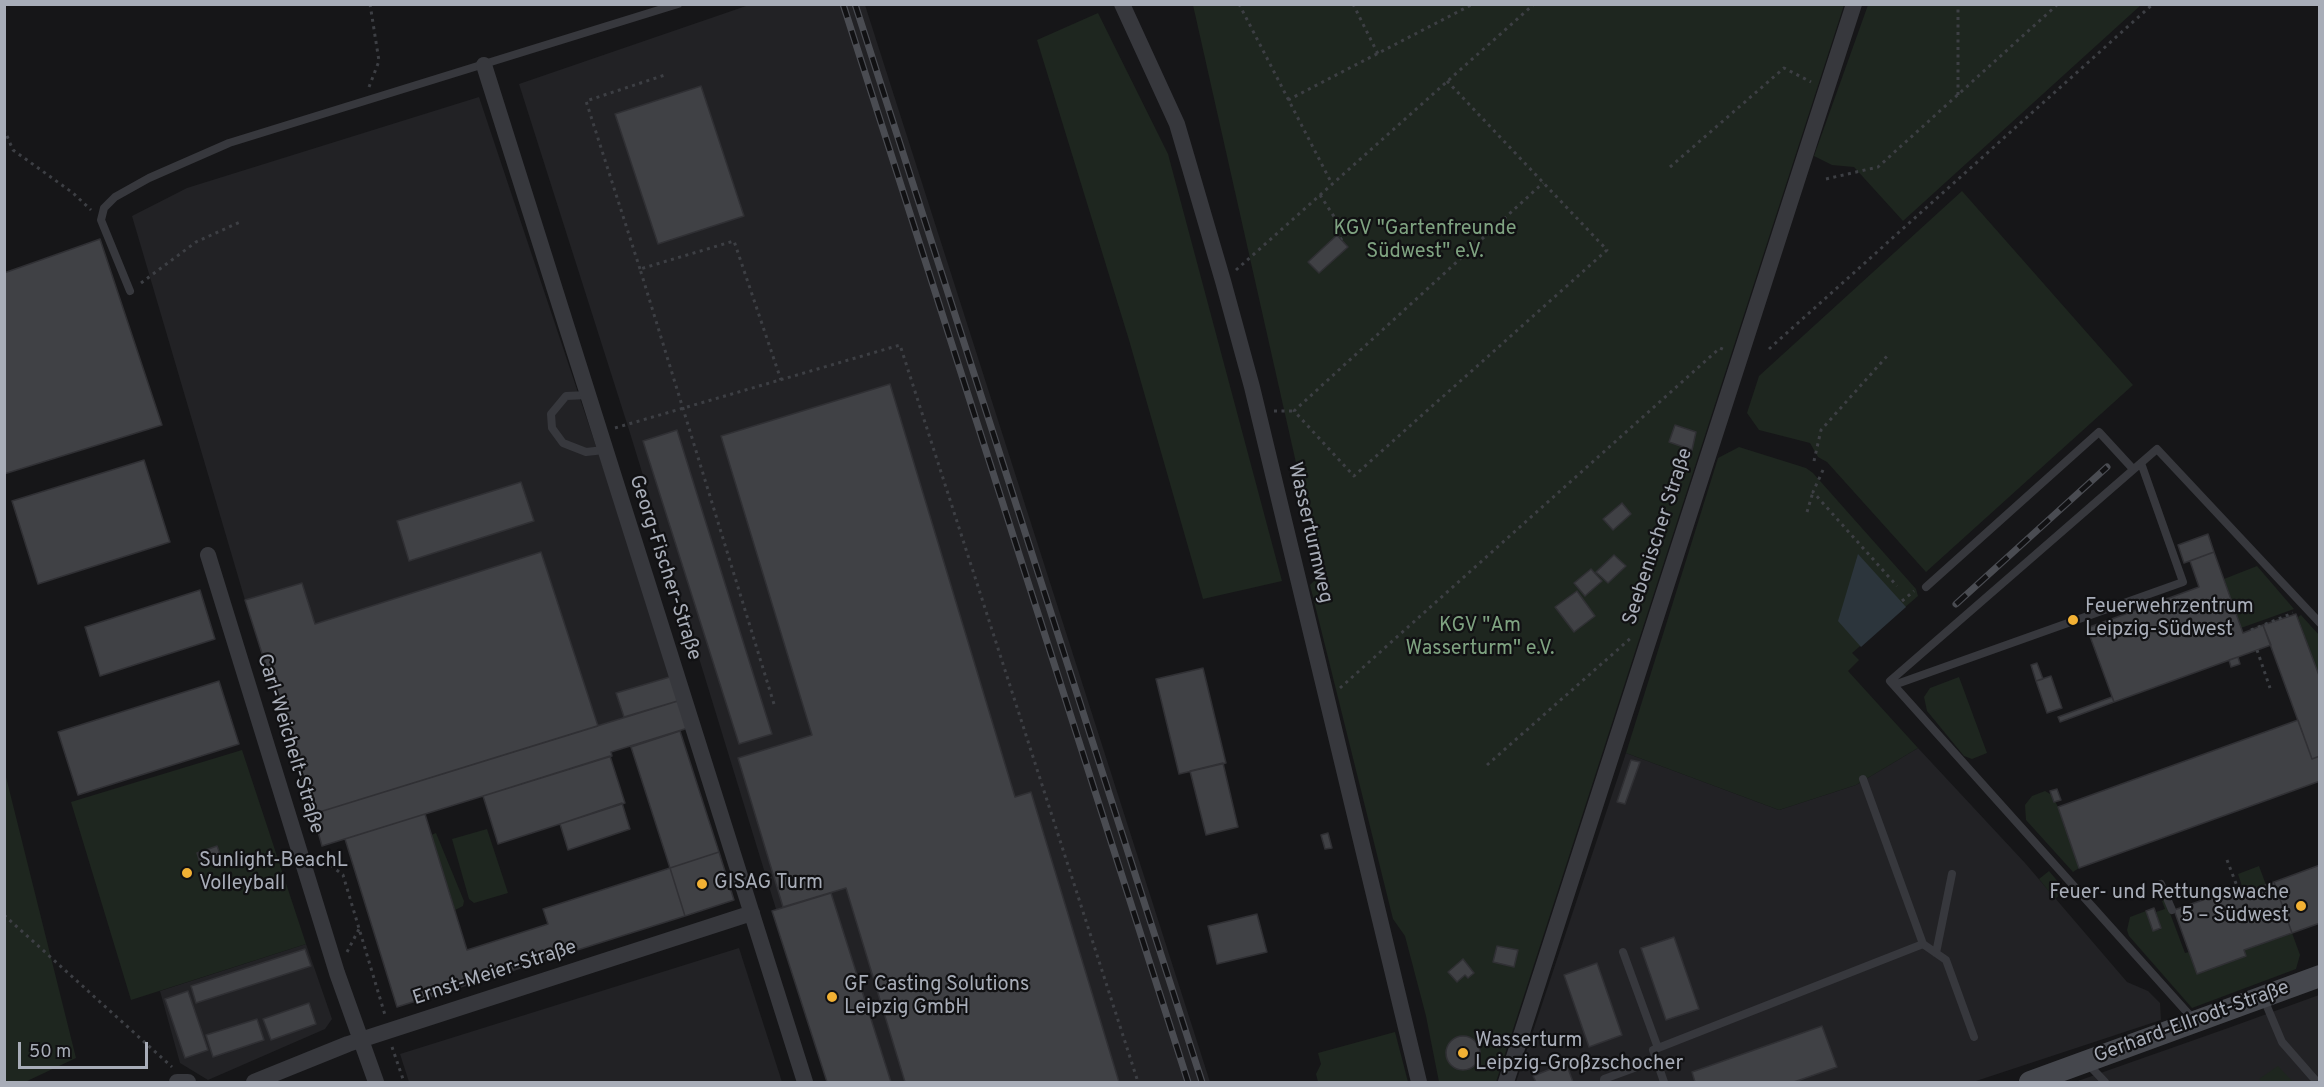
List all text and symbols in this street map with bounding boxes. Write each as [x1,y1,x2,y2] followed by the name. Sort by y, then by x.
[1333,218,1517,265] park label: KGV "Gartenfreunde Südwest" e.V.
[1619,445,1699,629] street label: Seebenischer Straße
[1281,460,1337,606] street label: Wasserturmweg
[623,472,705,664] street label: Georg-Fischer-Straße
[2085,596,2254,643] place label: Feuerwehrzentrum Leipzig-Südwest
[2066,613,2080,627] marker: Feuerwehrzentrum Leipzig-Südwest
[1405,615,1555,662] park label: KGV "Am Wasserturm" e.V.
[250,651,328,837] street label: Carl-Weichelt-Straße
[199,850,348,897] place label: Sunlight-BeachL Volleyball
[180,866,194,880] marker: Sunlight-BeachL Volleyball
[714,872,823,896] place label: GISAG Turm
[695,877,709,891] marker: GISAG Turm
[2049,882,2289,929] place label: Feuer- und Rettungswache 5 – Südwest
[2294,899,2308,913] marker: Feuer- und Rettungswache 5 – Südwest
[410,936,580,1012] street label: Ernst-Meier-Straße
[844,974,1029,1021] place label: GF Casting Solutions Leipzig GmbH
[2091,977,2293,1069] street label: Gerhard-Ellrodt-Straße
[825,990,839,1004] marker: GF Casting Solutions Leipzig GmbH
[21,1030,152,1068] scale bar
[1475,1030,1683,1077] place label: Wasserturm Leipzig-Großzschocher
[29,1041,71,1064] text: 50 m
[1456,1046,1470,1060] marker: Wasserturm Leipzig-Großzschocher

